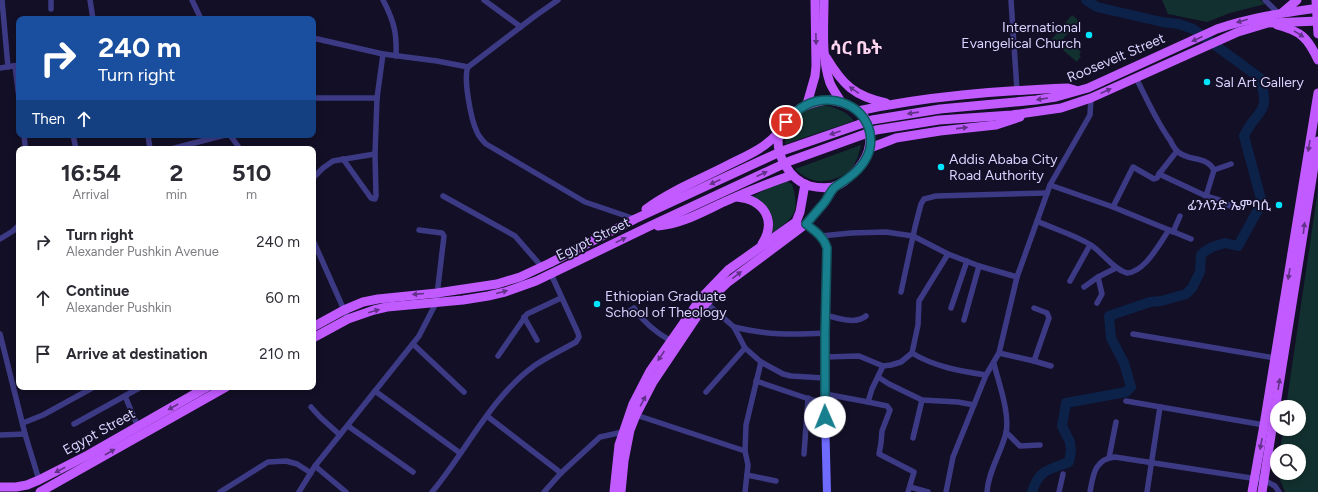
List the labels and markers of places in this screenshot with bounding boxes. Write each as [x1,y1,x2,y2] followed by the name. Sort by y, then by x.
[961,19,1081,52] place label: International Evangelical Church
[1084,30,1094,40] marker: International Evangelical Church
[1215,74,1305,91] place label: Sal Art Gallery
[1202,77,1212,87] marker: Sal Art Gallery
[769,105,803,139] pin
[949,151,1058,184] place label: Addis Ababa City Road Authority
[936,162,946,172] marker: Addis Ababa City Road Authority
[1187,197,1272,214] place label: ፊንላንድ ኤምባሲ
[1274,200,1284,210] marker: ፊንላንድ ኤምባሲ
[605,288,727,321] place label: Ethiopian Graduate School of Theology
[592,299,602,309] marker: Ethiopian Graduate School of Theology

